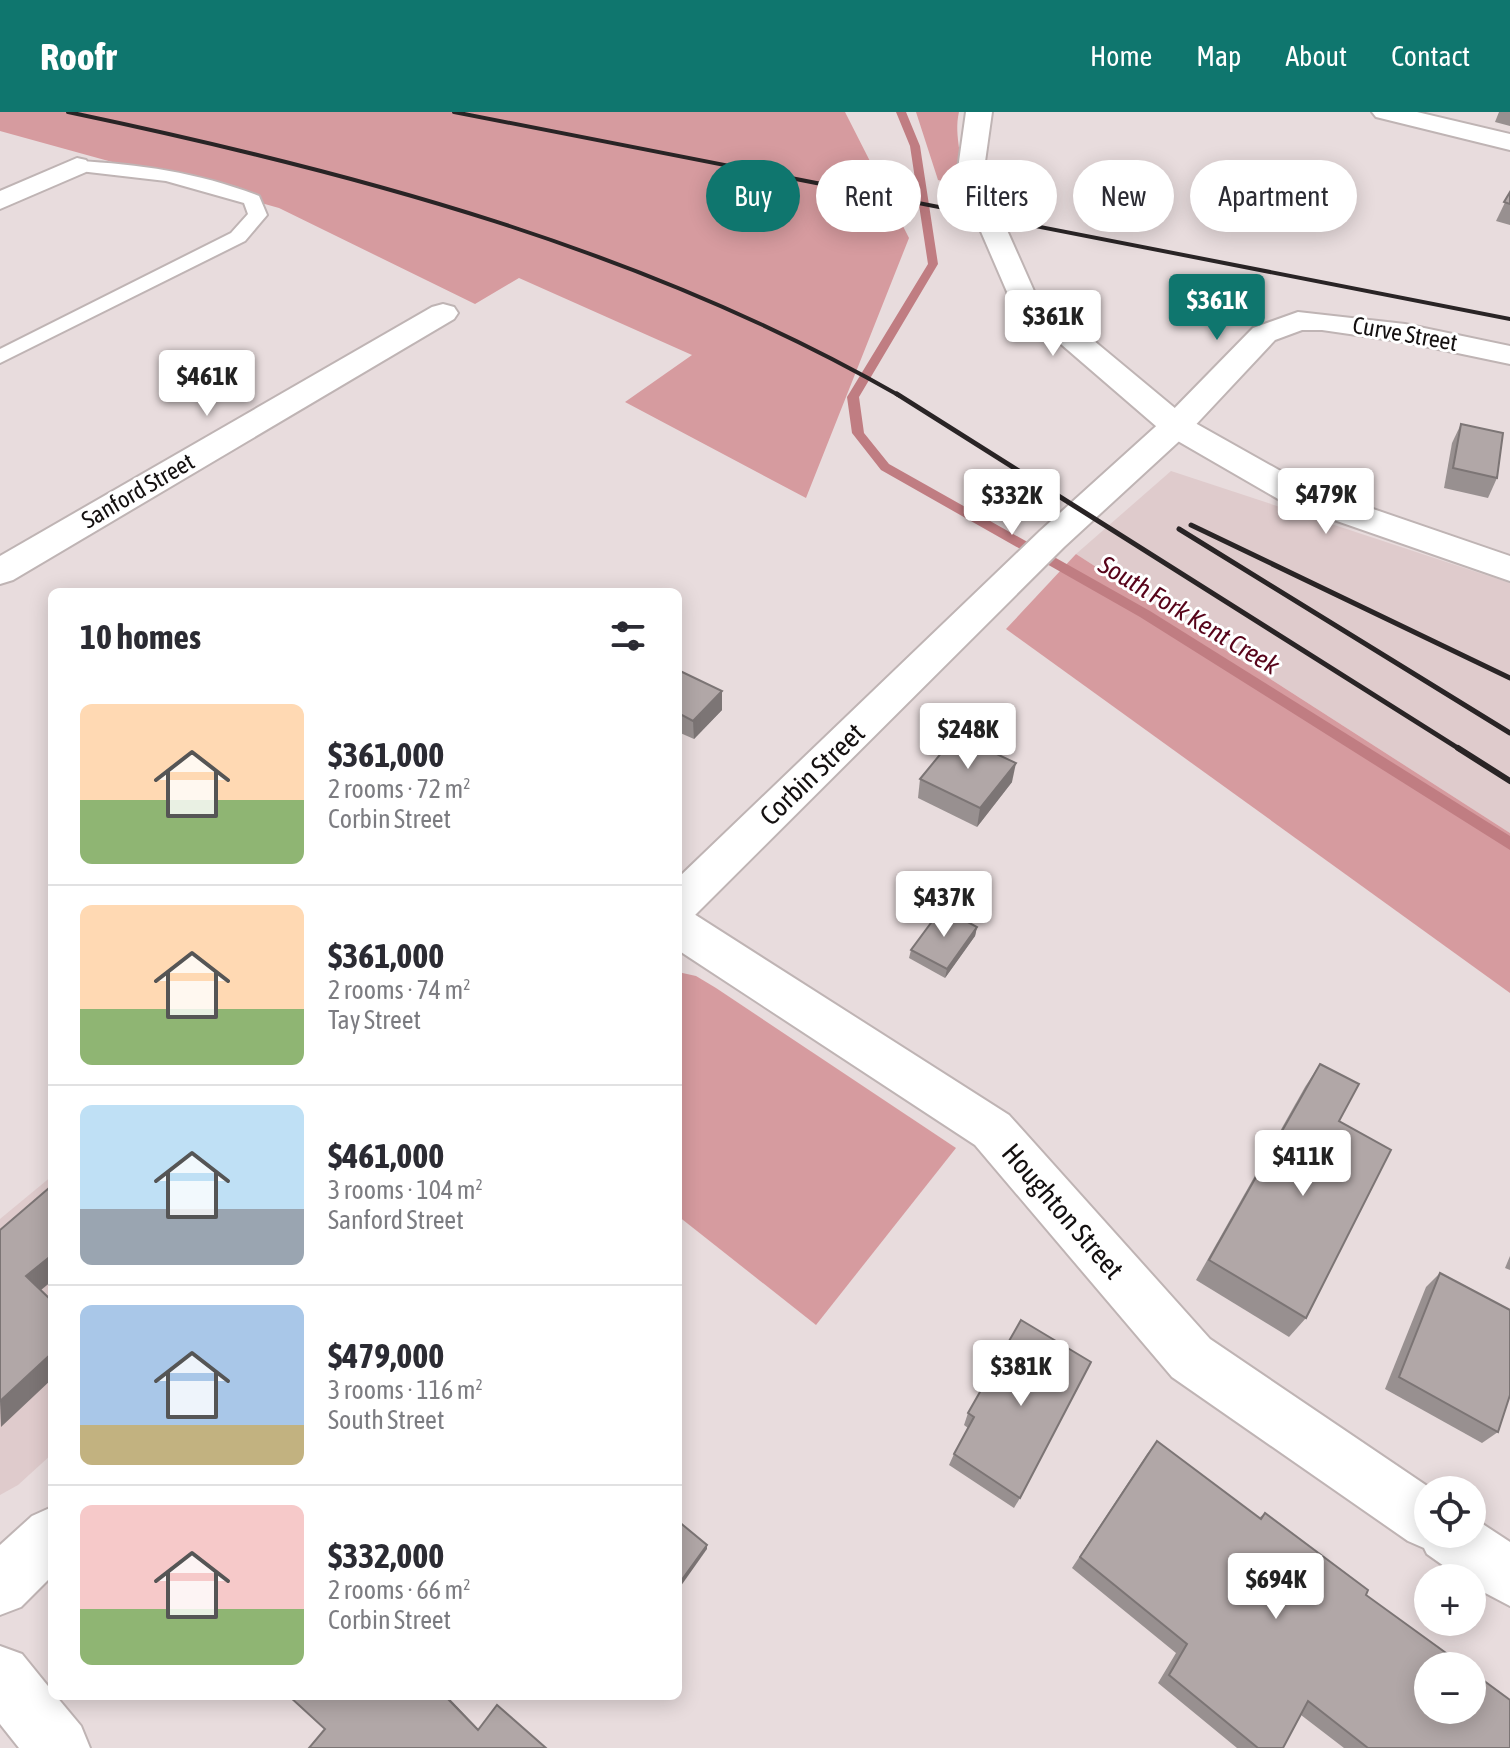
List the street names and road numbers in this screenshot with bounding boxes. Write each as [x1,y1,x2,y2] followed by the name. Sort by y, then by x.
[1351,311,1460,356] street label: Curve Street
[77,448,199,534] street label: Sanford Street
[753,716,871,832] street label: Corbin Street
[996,1137,1130,1285] street label: Houghton Street

